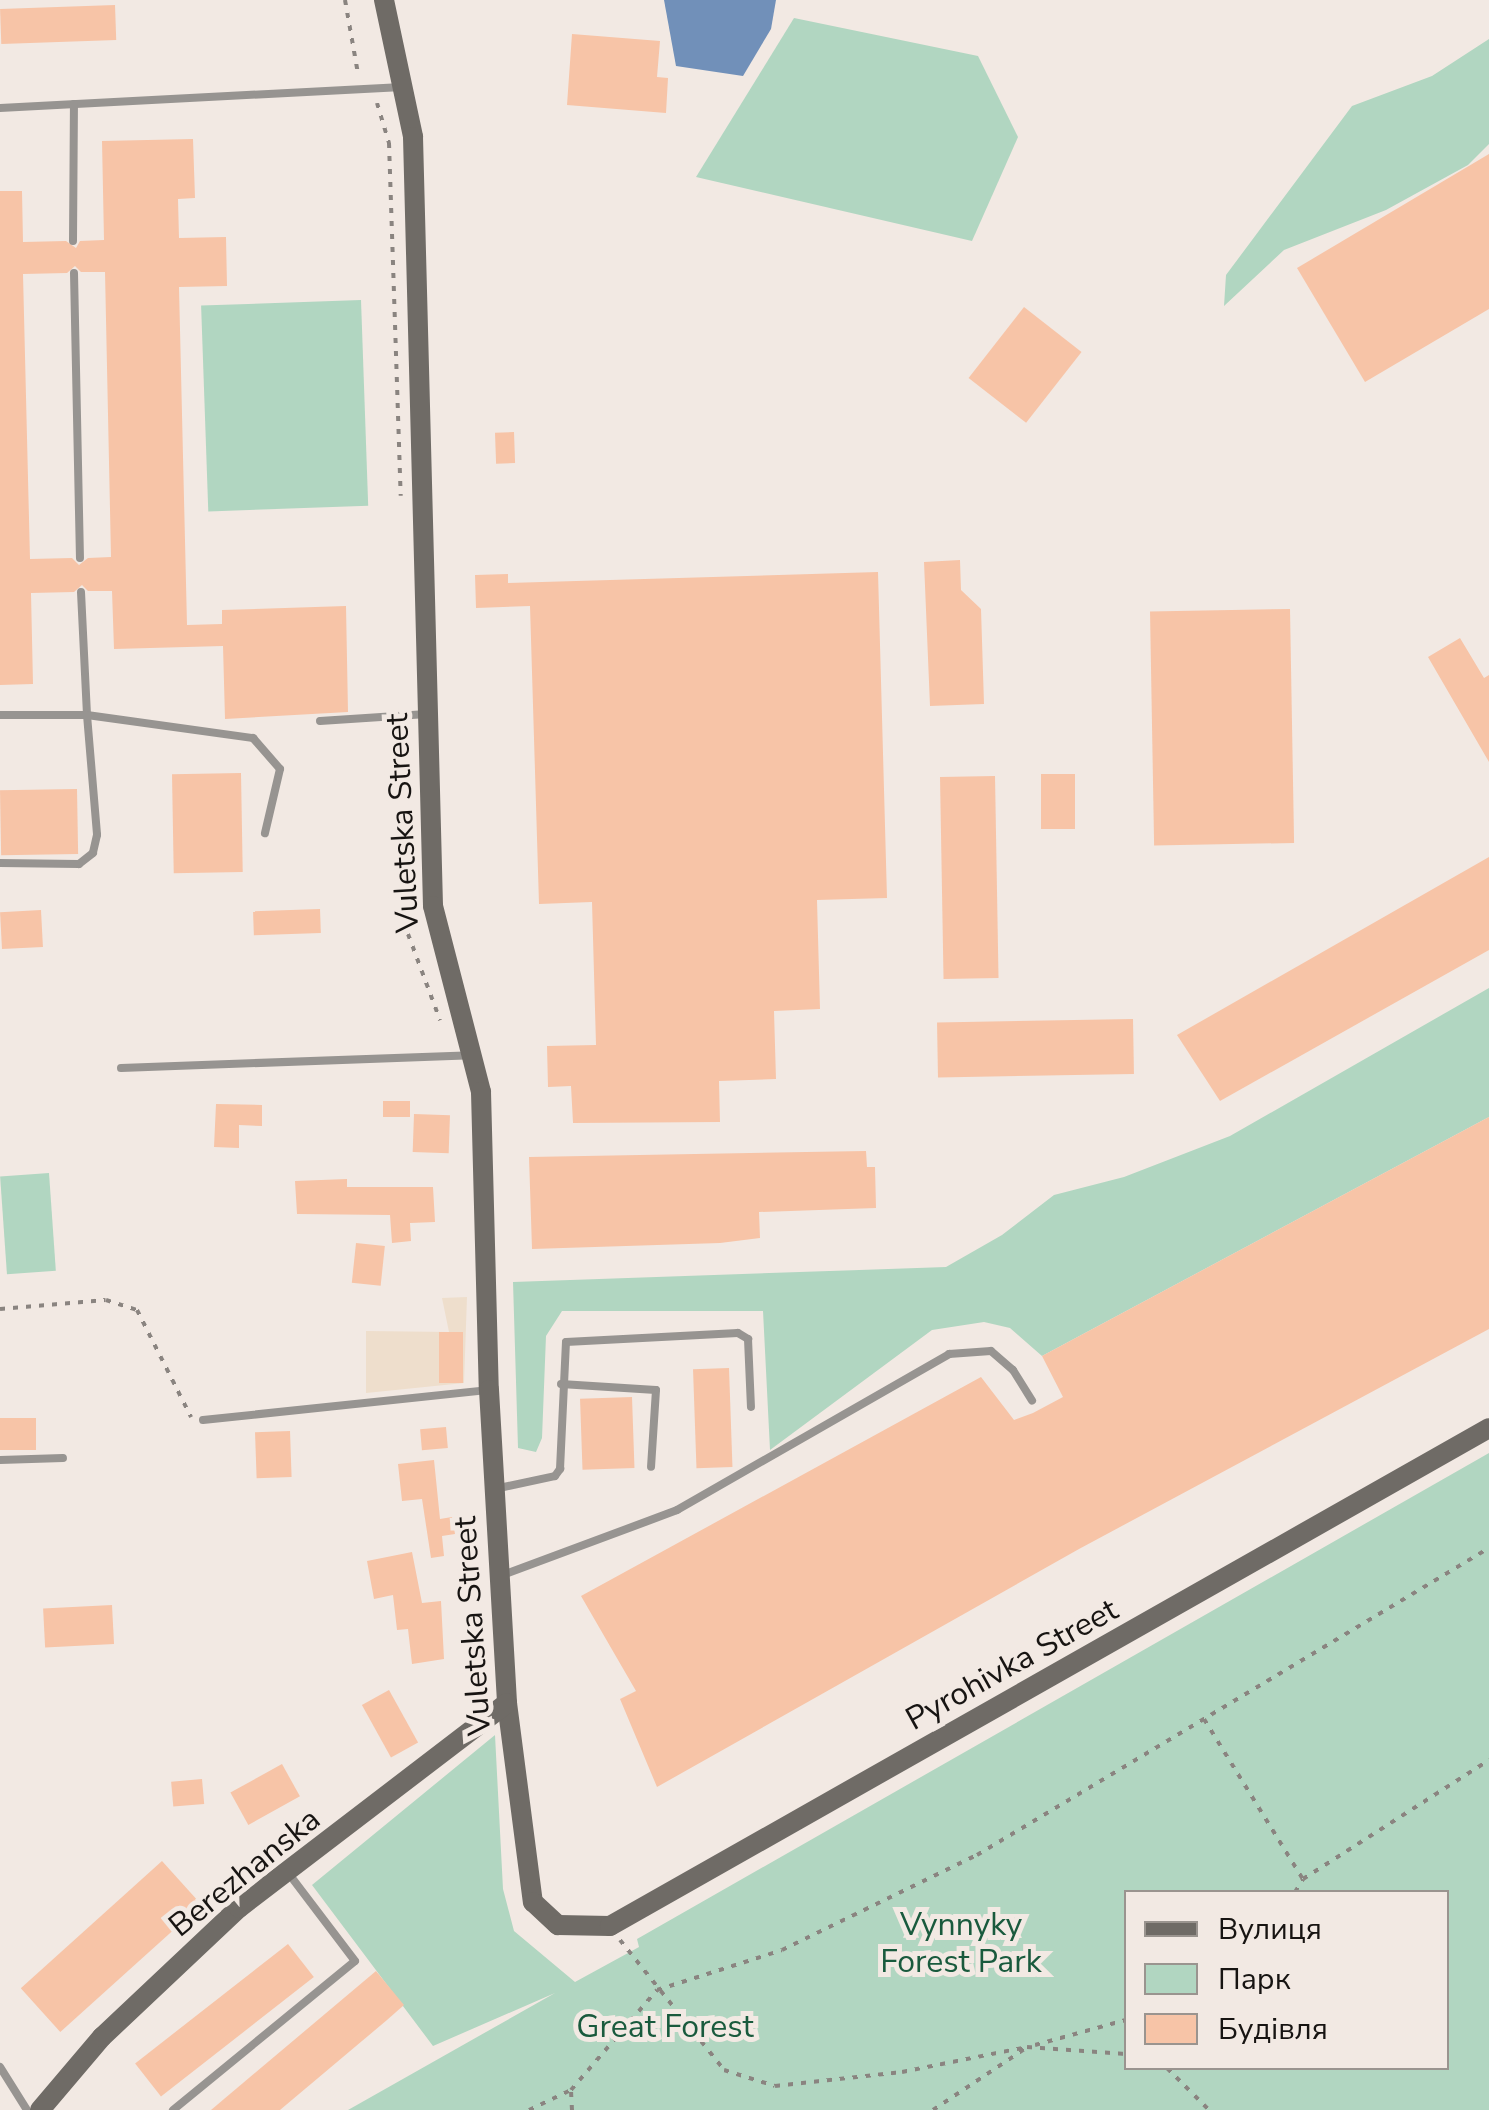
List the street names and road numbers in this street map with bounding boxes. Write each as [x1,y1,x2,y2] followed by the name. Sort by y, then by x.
[378,712,428,934] street label: Vuletska Street
[446,1515,500,1737] street label: Vuletska Street
[899,1591,1125,1739] street label: Pyrohivka Street
[162,1800,328,1946] street label: Berezhanska

